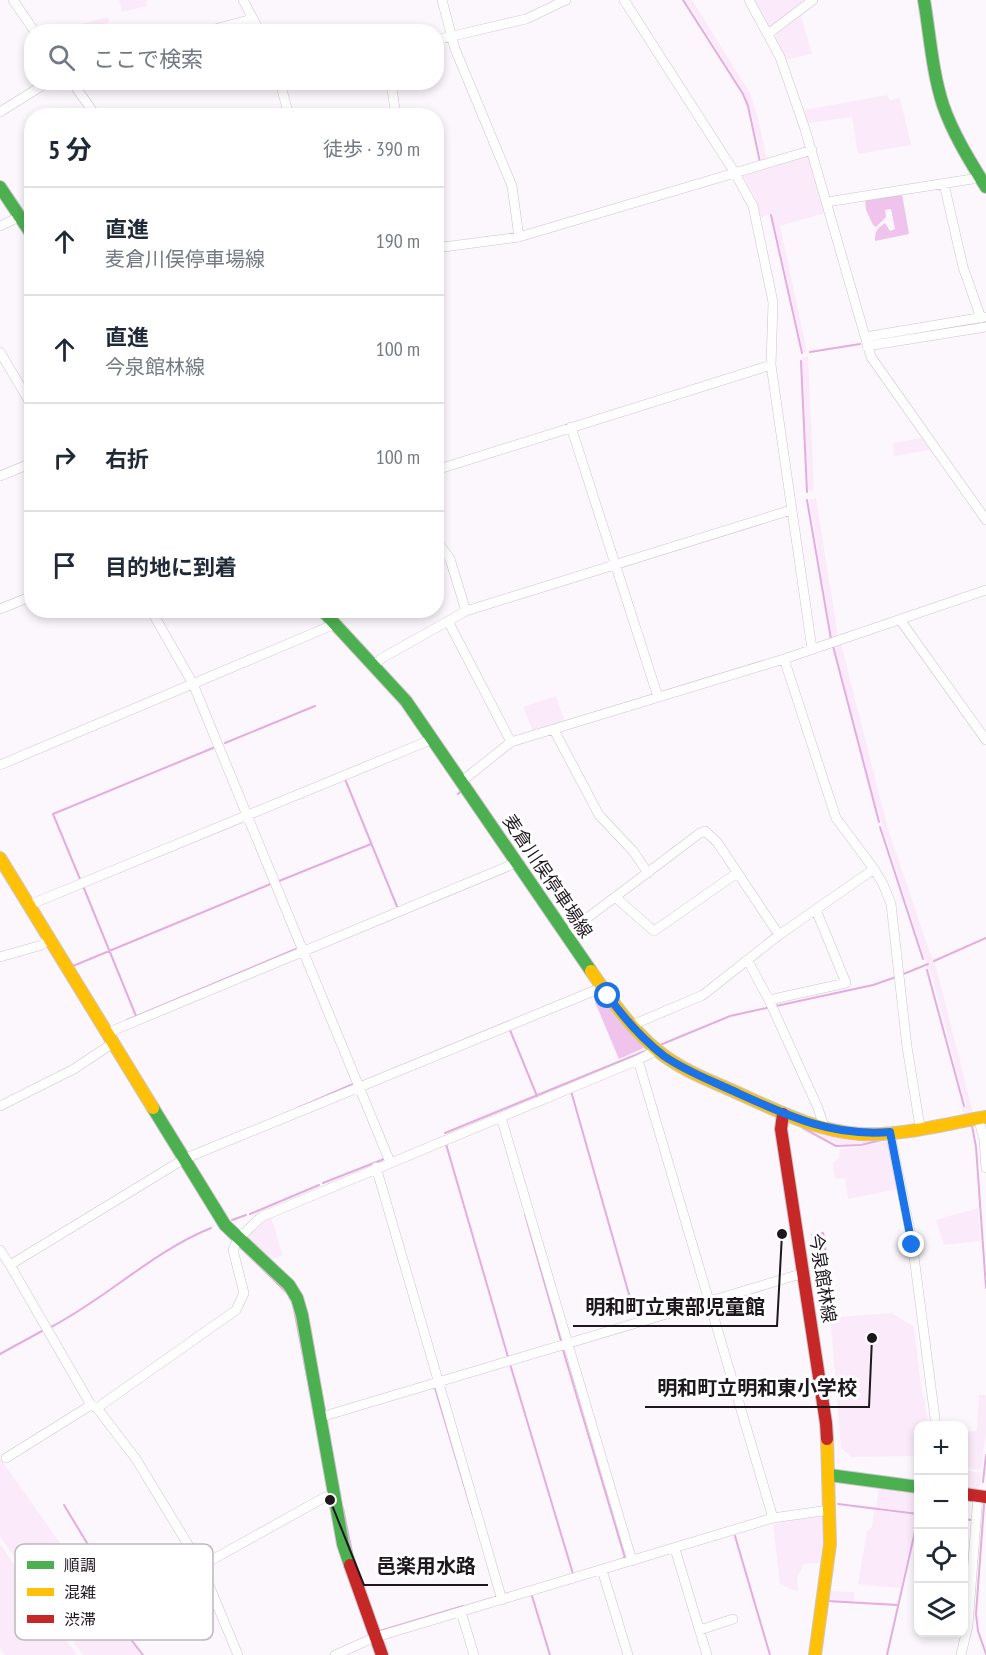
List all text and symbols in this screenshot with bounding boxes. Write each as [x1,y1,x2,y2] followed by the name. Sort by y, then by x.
[24,24,444,90] search box
[45,41,78,74] icon: search
[93,45,203,73] text: ここで検索
[48,133,92,166] text: 5 分
[323,136,420,162] text: 徒歩 · 390 m
[105,215,149,243] text: 直進
[48,225,81,258] icon: ahead
[376,228,420,254] text: 190 m
[105,246,265,272] text: 麦倉川俣停車場線
[105,323,149,351] text: 直進
[48,333,81,366] icon: ahead
[376,336,420,362] text: 100 m
[105,354,205,380] text: 今泉館林線
[48,441,81,474] icon: right
[376,444,420,470] text: 100 m
[105,445,149,473] text: 右折
[48,549,81,582] icon: arrive
[105,553,237,581] text: 目的地に到着
[498,810,598,942] street label: 麦倉川俣停車場線
[594,982,620,1008] route start
[898,1231,924,1257] route end
[805,1232,841,1324] street label: 今泉館林線
[573,1288,777,1326] callout: 明和町立東部児童館
[585,1294,765,1320] text: 明和町立東部児童館
[645,1369,869,1407] callout: 明和町立明和東小学校
[657,1375,857,1401] text: 明和町立明和東小学校
[914,1421,968,1637] map controls
[914,1421,968,1475] button: +
[914,1475,968,1529] button: −
[914,1529,968,1583] button: locate
[15,1544,213,1640] legend
[364,1547,488,1585] callout: 邑楽用水路
[376,1553,476,1579] text: 邑楽用水路
[64,1555,96,1575] text: 順調
[64,1582,96,1602] text: 混雑
[914,1583,968,1637] button: layers
[64,1609,96,1629] text: 渋滞

